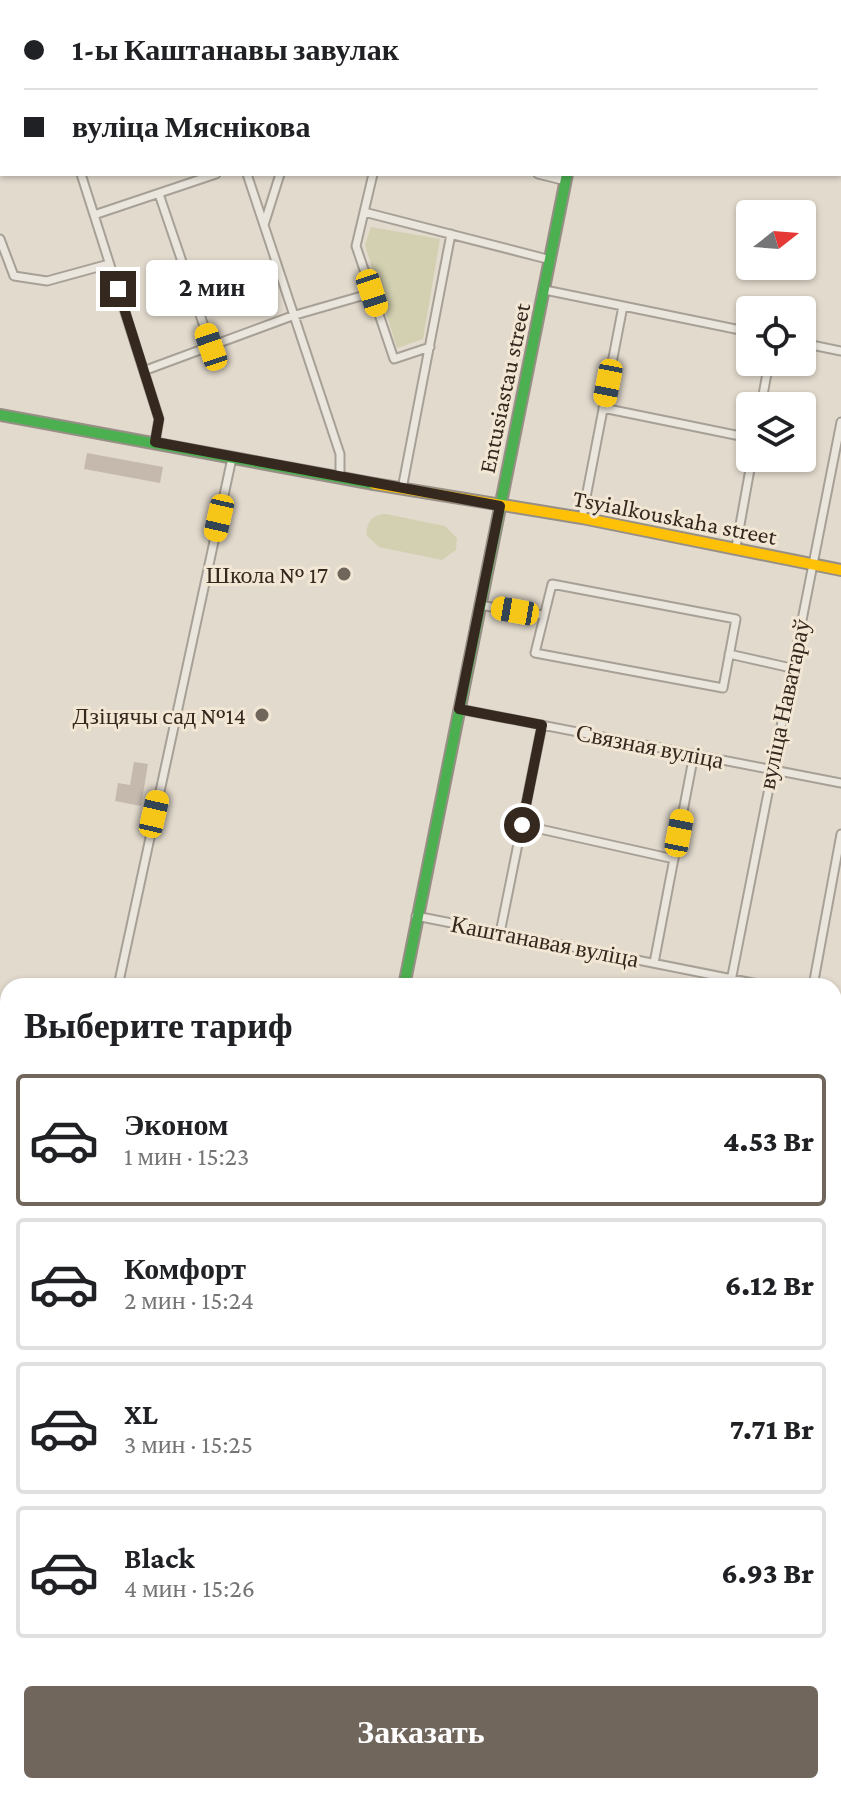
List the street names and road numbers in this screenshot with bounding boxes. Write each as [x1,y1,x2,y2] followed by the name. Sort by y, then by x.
[473,299,535,476] street label: Entusiastau street
[571,484,780,550] street label: Tsyialkouskaha street
[753,616,815,792] street label: вуліца Наватараў
[574,718,727,774] street label: Связная вуліца
[449,910,641,972] street label: Каштанавая вуліца

